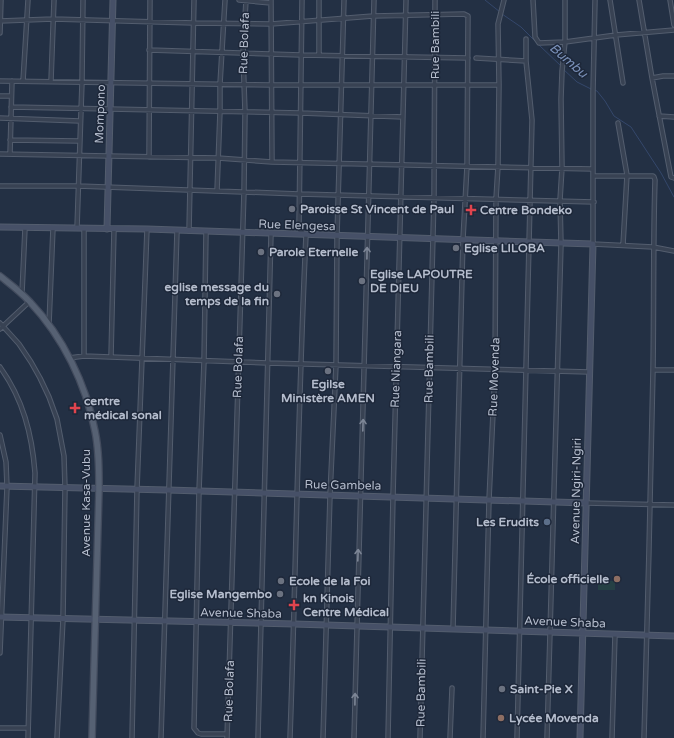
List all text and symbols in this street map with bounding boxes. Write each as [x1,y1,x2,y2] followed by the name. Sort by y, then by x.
[428,11,442,79] street label: Rue Bambili
[236,12,252,74] street label: Rue Bolafa
[546,40,591,82] water label: Bumbu
[92,84,108,144] street label: Mompono
[300,202,454,216] place label: Paroisse St Vincent de Paul
[480,203,572,217] place label: Centre Bondeko
[287,204,297,214] marker: Paroisse St Vincent de Paul
[465,204,477,216] marker: Centre Bondeko
[258,217,336,233] street label: Rue Elengesa
[464,241,545,256] place label: Eglise LILOBA
[451,243,461,253] marker: Eglise LILOBA
[269,245,359,259] place label: Parole Eternelle
[256,247,266,257] marker: Parole Eternelle
[363,247,371,260] one-way arrow
[370,267,473,295] place label: Eglise LAPOUTRE DE DIEU
[357,276,367,286] marker: Eglise LAPOUTRE DE DIEU
[165,280,269,309] place label: eglise message du temps de la fin
[272,289,282,299] marker: eglise message du temps de la fin
[388,330,404,408] street label: Rue Niangara
[421,335,437,403] street label: Rue Bambili
[230,336,246,398] street label: Rue Bolafa
[486,337,502,417] street label: Rue Movenda
[323,366,333,376] marker: Egilse Ministère AMEN
[281,377,375,405] place label: Egilse Ministère AMEN
[84,394,162,422] place label: centre médical sonal
[69,402,81,414] marker: centre médical sonal
[359,419,366,432] one-way arrow
[568,438,584,544] street label: Avenue Ngiri-Ngiri
[79,449,93,557] street label: Avenue Kasa-Vubu
[305,477,381,493] street label: Rue Gambela
[476,515,539,529] place label: Les Erudits
[542,517,552,527] marker: Les Erudits
[355,549,362,562] one-way arrow
[526,572,609,586] place label: École officielle
[289,574,370,588] place label: Ecole de la Foi
[612,574,622,584] marker: École officielle
[276,576,286,586] marker: Ecole de la Foi
[169,587,272,602] place label: Eglise Mangembo
[275,589,285,599] marker: Eglise Mangembo
[303,591,389,619] place label: kn Kinois Centre Médical
[288,599,300,611] marker: kn Kinois Centre Médical
[200,605,282,621] street label: Avenue Shaba
[524,614,606,630] street label: Avenue Shaba
[413,659,429,727] street label: Rue Bambili
[221,660,237,722] street label: Rue Bolafa
[510,682,573,696] place label: Saint-Pie X
[497,684,507,694] marker: Saint-Pie X
[351,693,359,706] one-way arrow
[509,711,599,726] place label: Lycée Movenda
[496,713,506,723] marker: Lycée Movenda

